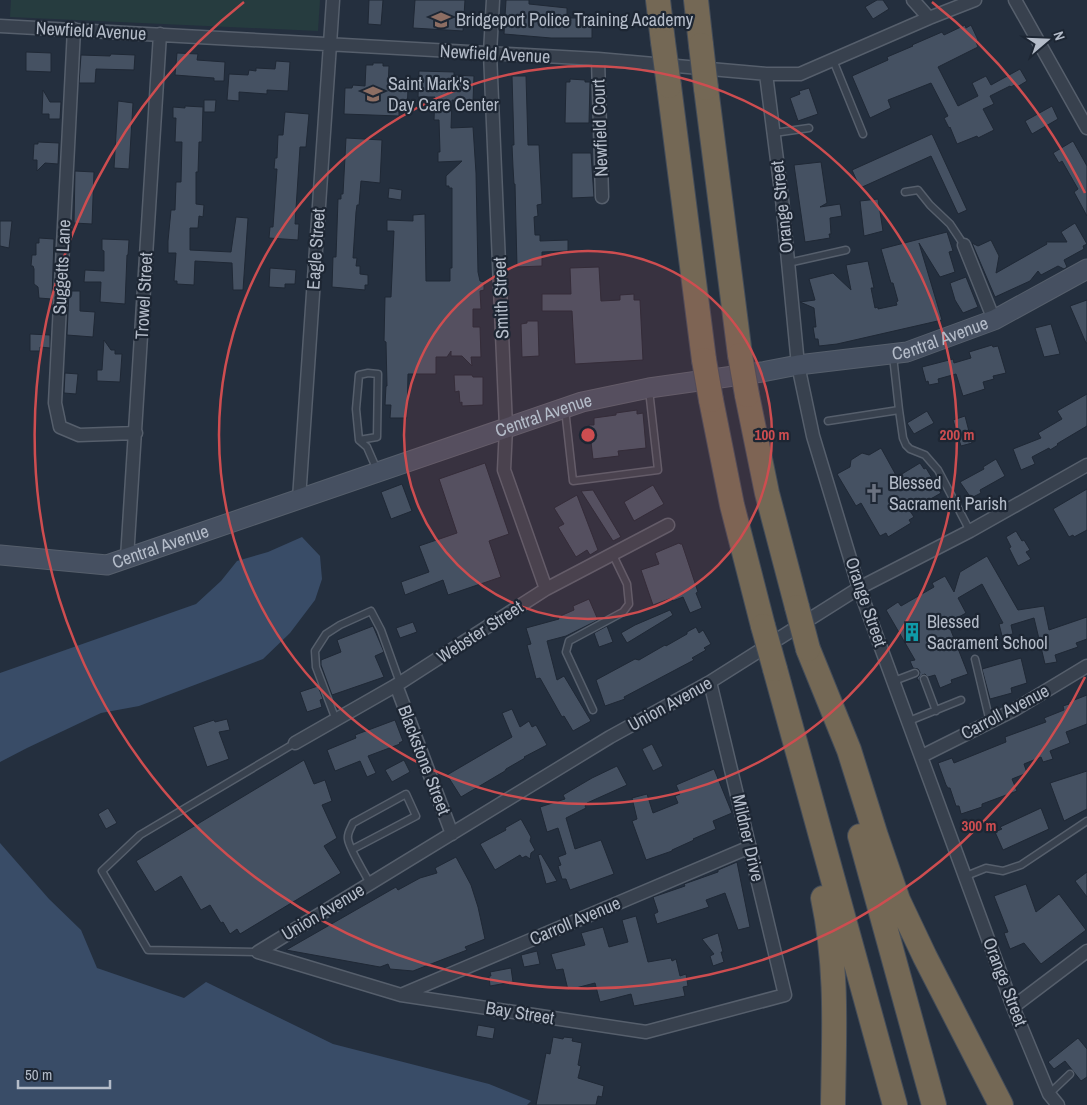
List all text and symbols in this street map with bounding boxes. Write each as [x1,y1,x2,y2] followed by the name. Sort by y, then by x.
[456,7,694,32] place label: Bridgeport Police Training Academy
[430,9,452,31] school or university icon: Bridgeport Police Training Academy
[35,15,147,46] street label: Newfield Avenue
[1022,15,1072,65] north arrow
[1049,29,1069,43] text: N
[439,38,551,69] street label: Newfield Avenue
[388,71,499,117] place label: Saint Mark's Day Care Center
[585,79,614,177] street label: Newfield Court
[362,83,384,105] school or university icon: Saint Mark's Day Care Center
[764,160,799,254] street label: Orange Street
[300,208,331,290] street label: Eagle Street
[47,219,76,315] street label: Suggetts Lane
[129,252,158,340] street label: Trowel Street
[487,257,514,339] street label: Smith Street
[890,310,992,366] street label: Central Avenue
[492,387,594,443] street label: Central Avenue
[755,424,789,445] text: 100 m
[940,424,974,445] text: 200 m
[579,426,597,444] centre of rings
[889,470,1007,516] place label: Blessed Sacrament Parish
[863,482,885,504] church icon: Blessed Sacrament Parish
[109,518,212,574] street label: Central Avenue
[840,554,893,650] street label: Orange Street
[432,594,528,669] street label: Webster Street
[927,609,1048,655] place label: Blessed Sacrament School
[901,621,923,643] building icon: Blessed Sacrament School
[623,670,716,737] street label: Union Avenue
[956,678,1053,745] street label: Carroll Avenue
[392,701,457,818] street label: Blackstone Street
[726,792,771,884] street label: Mildner Drive
[962,815,996,836] text: 300 m
[277,877,369,946] street label: Union Avenue
[525,890,624,951] street label: Carroll Avenue
[977,934,1034,1030] street label: Orange Street
[484,995,556,1030] street label: Bay Street
[18,1058,110,1090] scale bar
[25,1064,52,1085] text: 50 m

